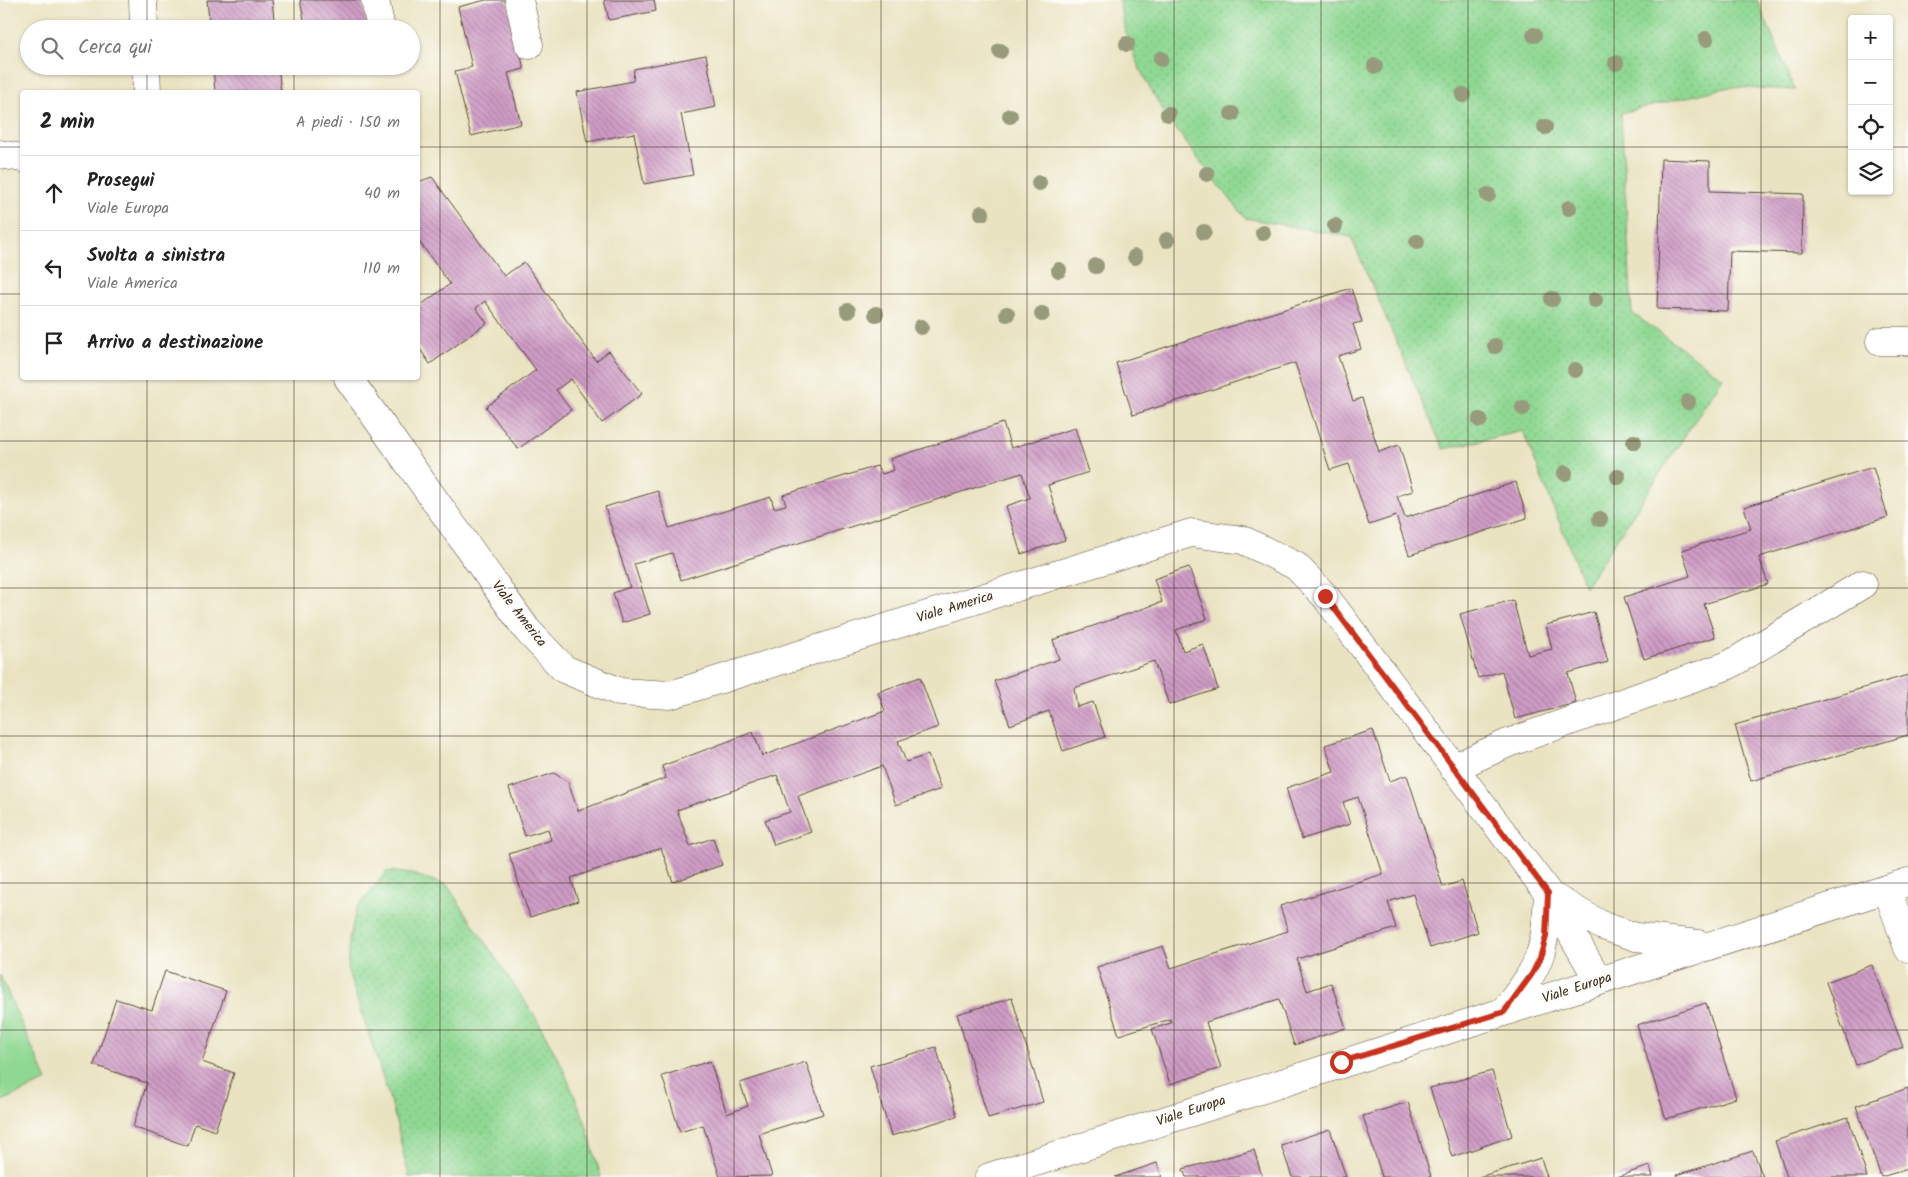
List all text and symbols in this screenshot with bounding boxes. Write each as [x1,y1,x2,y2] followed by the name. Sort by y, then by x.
[1848,15,1893,195] map controls
[1848,15,1893,60] button: +
[20,20,420,75] search box
[78,33,152,63] text: Cerca qui
[38,34,66,62] icon: search
[1848,60,1893,105] button: −
[1848,105,1893,150] button: locate
[40,106,95,139] text: 2 min
[296,110,400,135] text: A piedi · 150 m
[1848,150,1893,195] button: layers
[87,166,154,196] text: Prosegui
[40,179,68,207] icon: ahead
[364,181,400,206] text: 40 m
[87,196,169,221] text: Viale Europa
[87,241,225,271] text: Svolta a sinistra
[40,254,68,282] icon: left
[363,256,400,281] text: 110 m
[87,271,178,296] text: Viale America
[87,328,263,358] text: Arrivo a destinazione
[40,329,68,357] icon: arrive
[486,576,552,652] street label: Viale America
[914,585,996,629] street label: Viale America
[1314,585,1337,608] route end
[1539,966,1615,1010] street label: Viale Europa
[1330,1051,1353,1074] route start
[1153,1089,1229,1133] street label: Viale Europa

